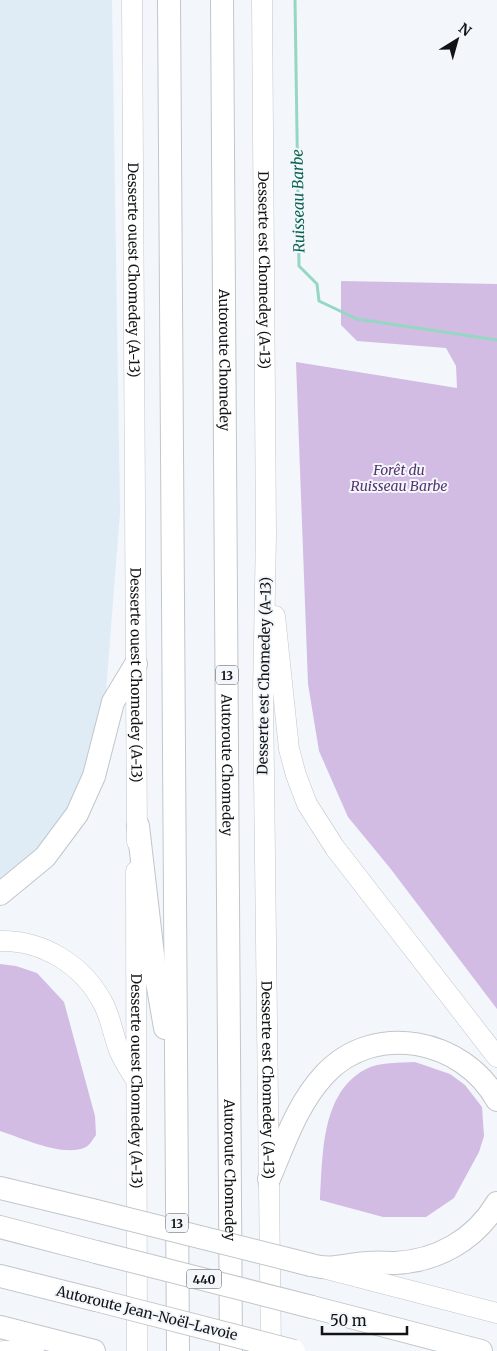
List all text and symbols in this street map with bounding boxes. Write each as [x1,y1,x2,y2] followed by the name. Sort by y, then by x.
[432,15,482,65] north arrow
[455,19,475,40] text: N
[288,149,308,253] water label: Ruisseau Barbe
[124,162,143,378] street label: Desserte ouest Chomedey (A-13)
[254,171,274,369] street label: Desserte est Chomedey (A-13)
[215,288,234,432] street label: Autoroute Chomedey
[351,461,447,495] park label: Forêt du Ruisseau Barbe
[126,567,146,783] street label: Desserte ouest Chomedey (A-13)
[253,577,275,775] street label: Desserte est Chomedey (A-13)
[216,666,238,684] road number: 13
[218,693,237,837] street label: Autoroute Chomedey
[127,973,146,1189] street label: Desserte ouest Chomedey (A-13)
[257,981,278,1179] street label: Desserte est Chomedey (A-13)
[220,1098,239,1242] street label: Autoroute Chomedey
[166,1214,188,1232] road number: 13
[186,1270,222,1288] road number: 440
[54,1282,239,1344] street label: Autoroute Jean-Noël-Lavoie
[322,1304,407,1336] scale bar
[330,1311,367,1330] text: 50 m

